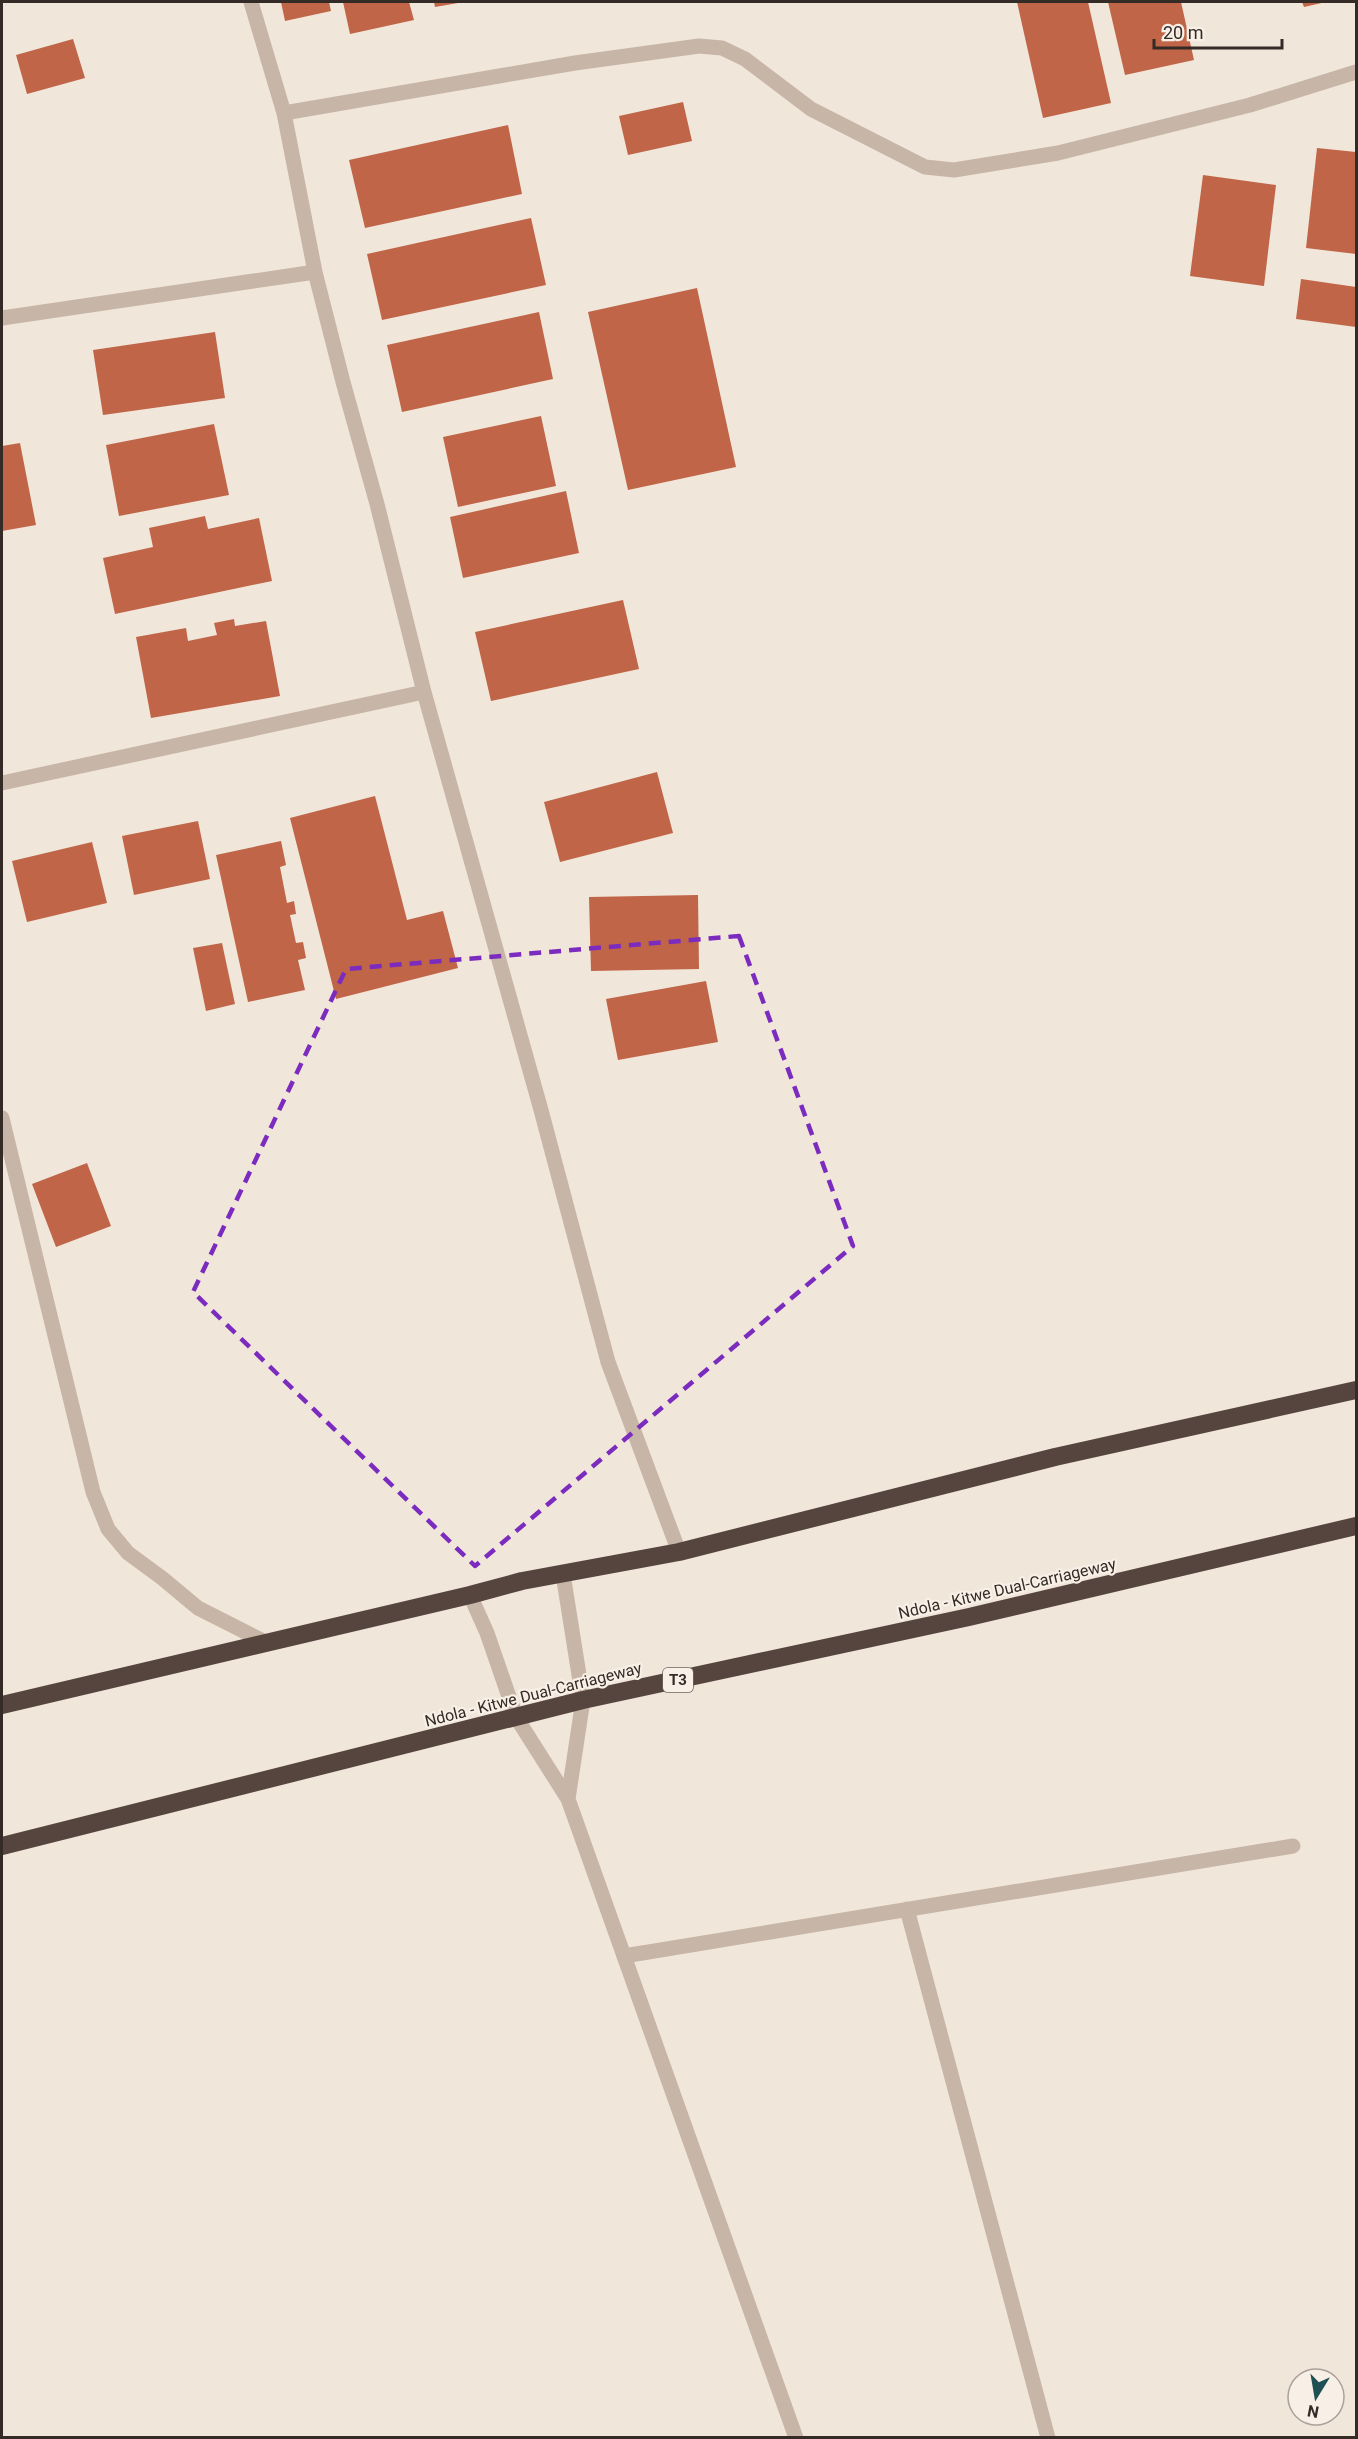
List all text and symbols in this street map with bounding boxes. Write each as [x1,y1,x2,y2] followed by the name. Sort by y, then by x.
[1154,12,1282,50] scale bar
[1163,22,1203,43] text: 20 m
[896,1554,1118,1623] street label: Ndola - Kitwe Dual-Carriageway
[423,1658,644,1731] street label: Ndola - Kitwe Dual-Carriageway
[663,1668,693,1692] road number: T3
[1286,2367,1346,2427] north arrow
[1306,2401,1321,2422] text: N

